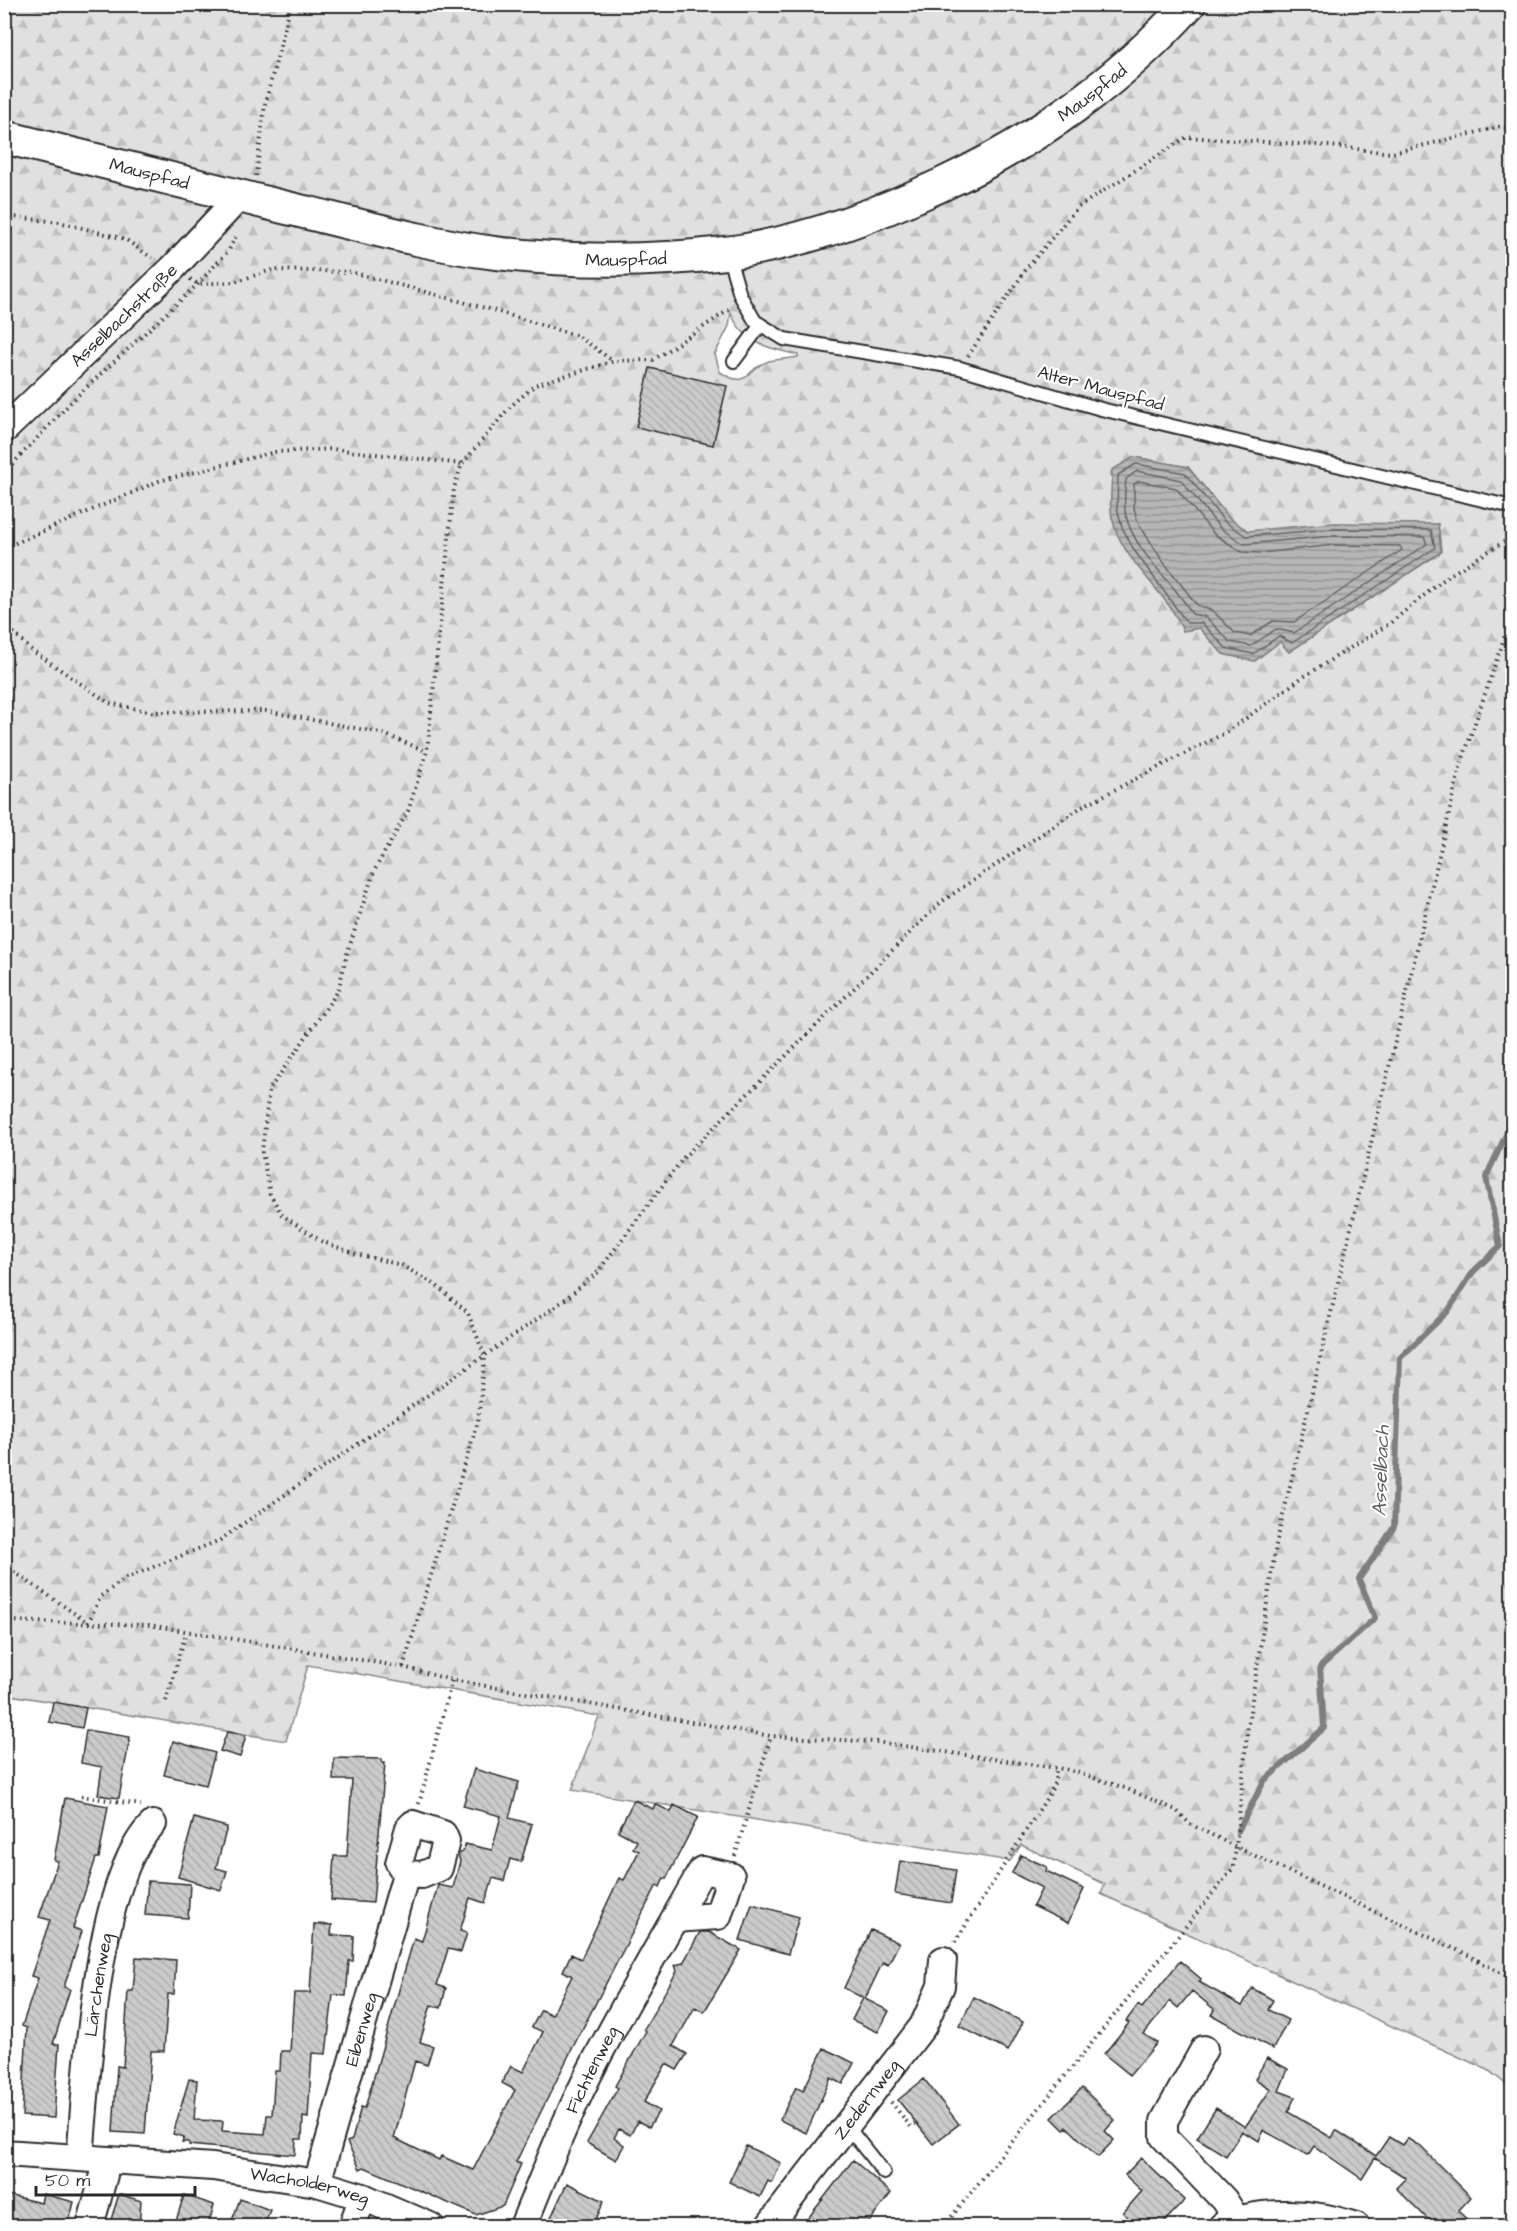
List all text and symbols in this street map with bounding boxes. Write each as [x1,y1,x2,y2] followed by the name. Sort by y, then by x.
[1053,58,1132,128] street label: Mauspfad
[107,152,192,196] street label: Mauspfad
[585,246,667,273] street label: Mauspfad
[65,258,183,373] street label: Asselbachstraße
[1035,360,1167,417] street label: Alter Mauspfad
[1365,1424,1397,1517] water label: Asselbach
[79,1931,120,2038] street label: Lärchenweg
[339,1989,385,2069] street label: Eibenweg
[560,2022,626,2118] street label: Fichtenweg
[828,2054,907,2145] street label: Zedernweg
[36,2159,195,2197] scale bar
[248,2161,373,2212] street label: Wacholderweg
[45,2168,90,2193] text: 50 m

